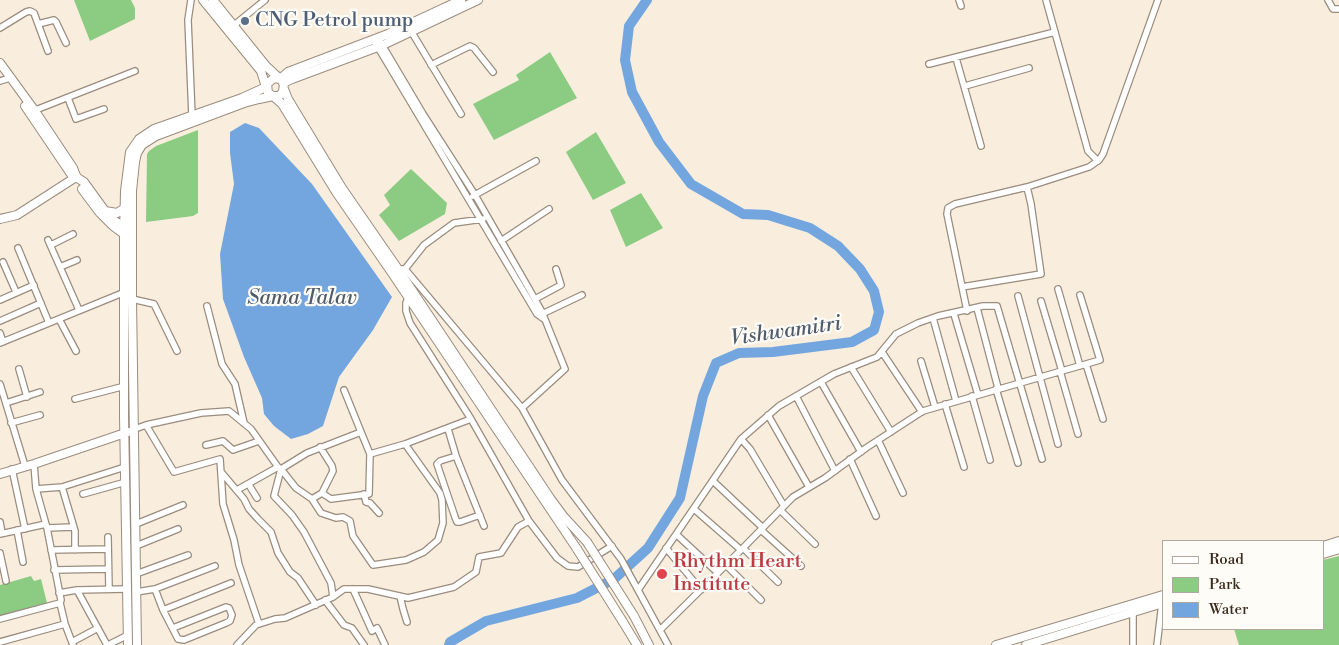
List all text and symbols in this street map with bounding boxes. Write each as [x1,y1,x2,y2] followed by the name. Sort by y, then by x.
[255,9,413,33] place label: CNG Petrol pump
[239,15,251,27] marker: CNG Petrol pump
[247,286,357,312] water label: Sama Talav
[729,312,843,352] water label: Vishwamitri
[1162,540,1324,630] legend
[673,550,802,597] place label: Rhythm Heart Institute
[1209,550,1244,569] text: Road
[655,567,669,581] marker: Rhythm Heart Institute
[1209,575,1240,594] text: Park
[1209,600,1248,619] text: Water

